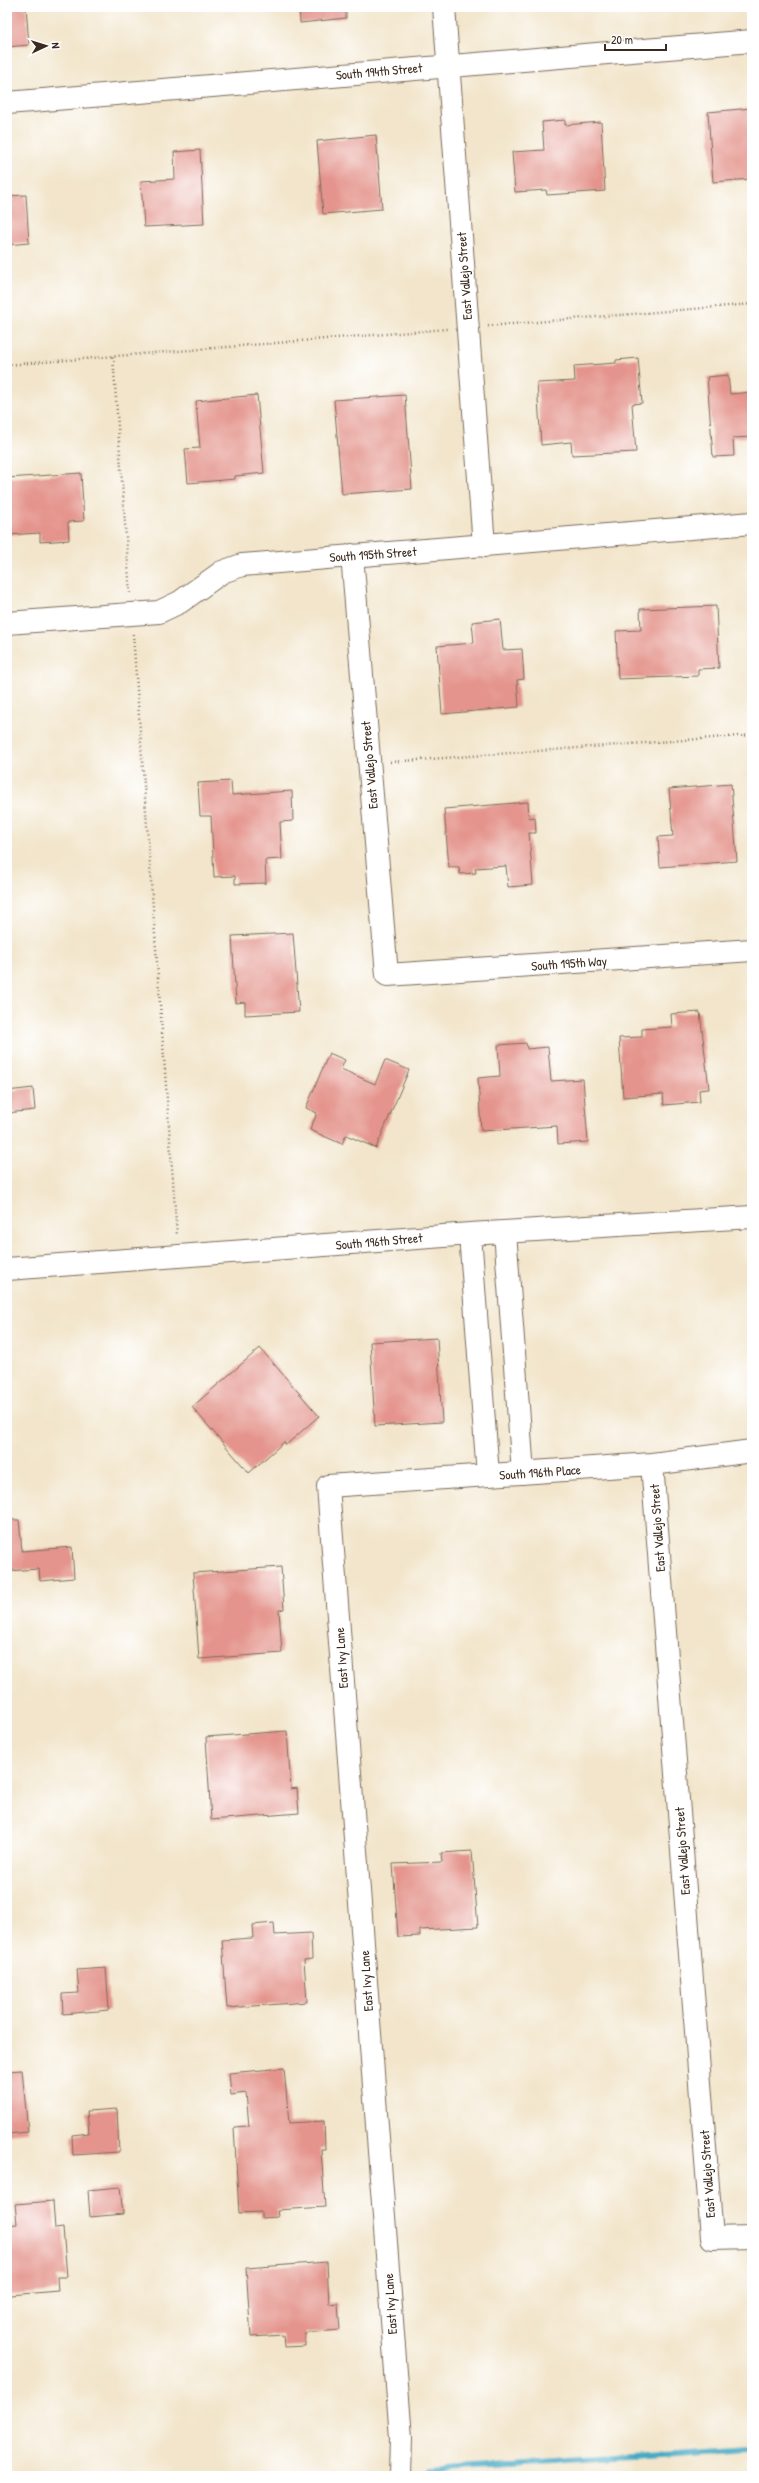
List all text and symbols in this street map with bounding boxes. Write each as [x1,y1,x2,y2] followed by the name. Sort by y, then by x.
[26,26,66,66] north arrow
[605,26,666,52] scale bar
[611,31,633,48] text: 20 m
[49,42,63,49] text: N
[335,58,424,84] street label: South 194th Street
[452,231,476,321] street label: East Vallejo Street
[329,542,418,566] street label: South 195th Street
[356,720,382,810] street label: East Vallejo Street
[531,951,608,975] street label: South 195th Way
[335,1228,424,1254] street label: South 196th Street
[498,1460,582,1484] street label: South 196th Place
[645,1483,669,1573] street label: East Vallejo Street
[330,1627,352,1689] street label: East Ivy Lane
[670,1806,694,1896] street label: East Vallejo Street
[355,1950,377,2012] street label: East Ivy Lane
[695,2129,719,2219] street label: East Vallejo Street
[379,2273,401,2335] street label: East Ivy Lane

